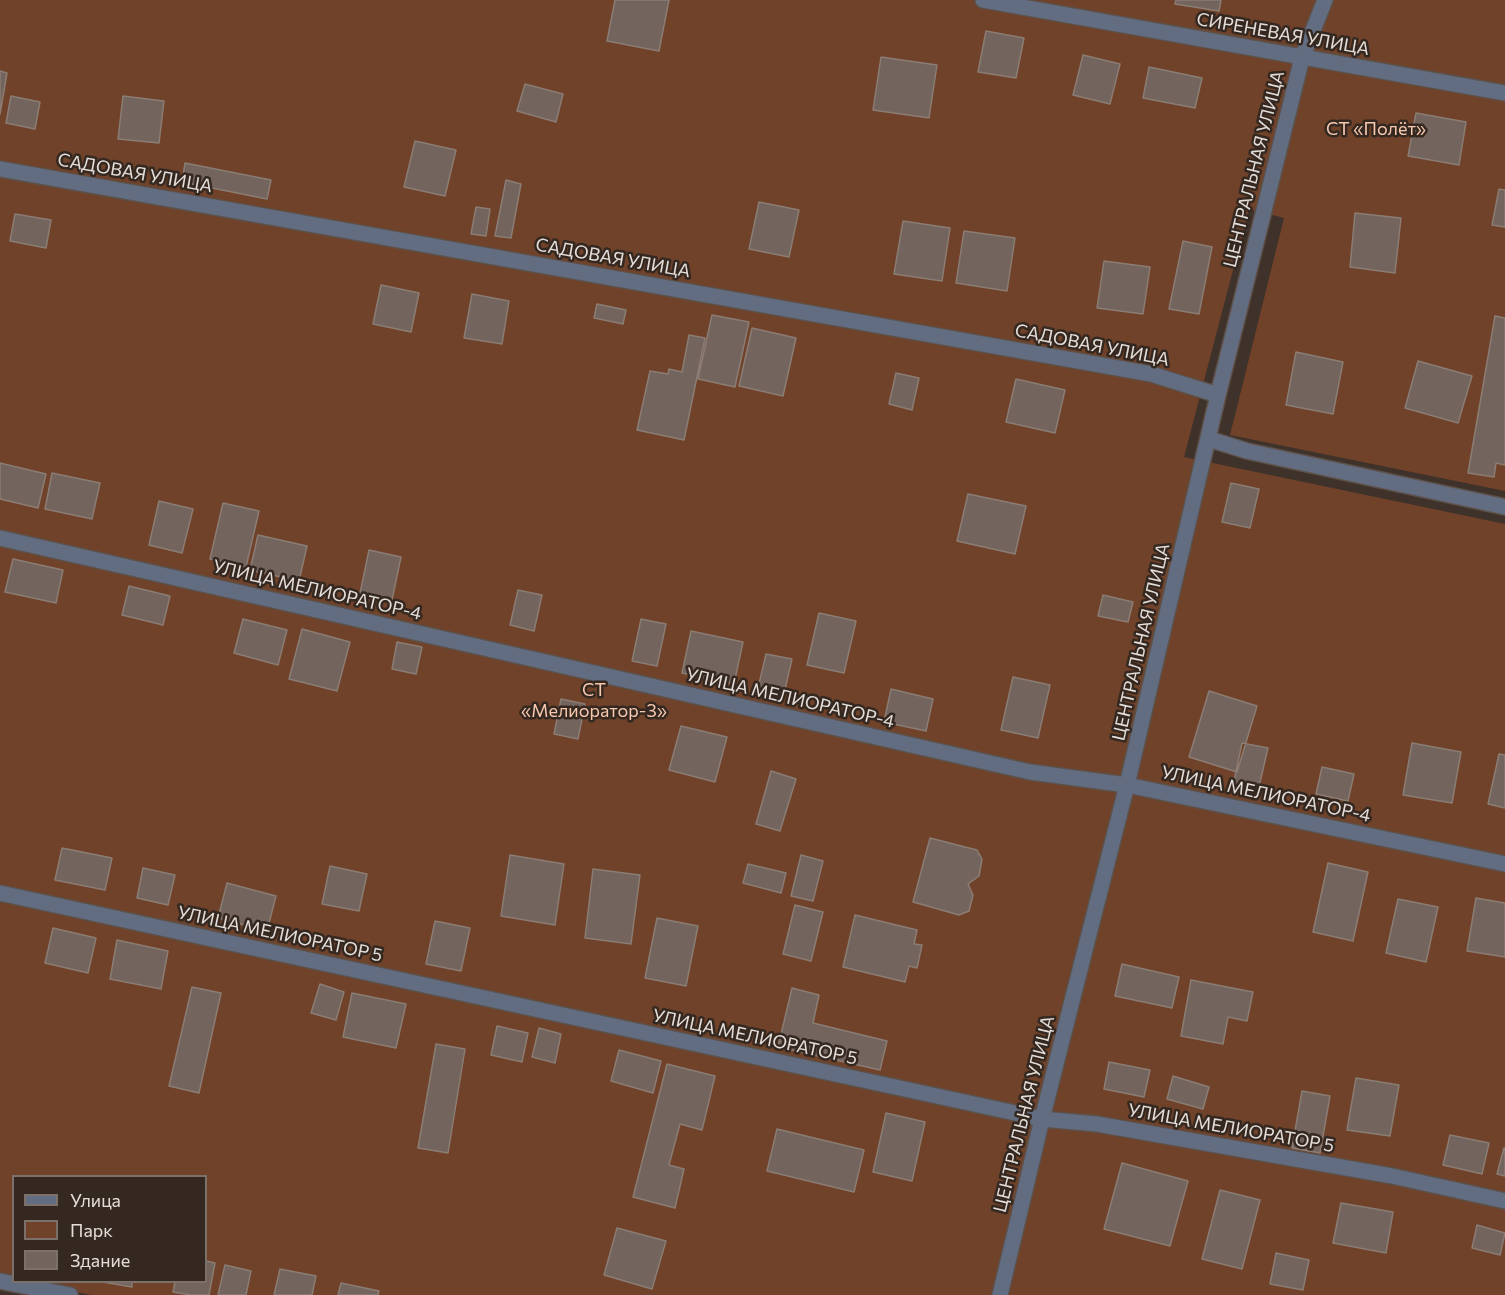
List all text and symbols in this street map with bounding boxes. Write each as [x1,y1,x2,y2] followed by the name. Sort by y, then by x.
[1195,8,1371,60] street label: СИРЕНЕВАЯ УЛИЦА
[1219,68,1289,270] street label: ЦЕНТРАЛЬНАЯ УЛИЦА
[1326,118,1426,140] park label: СТ «Полёт»
[56,149,214,197] street label: САДОВАЯ УЛИЦА
[534,234,692,282] street label: САДОВАЯ УЛИЦА
[1013,319,1171,371] street label: САДОВАЯ УЛИЦА
[1108,541,1174,743] street label: ЦЕНТРАЛЬНАЯ УЛИЦА
[211,555,423,625] street label: УЛИЦА МЕЛИОРАТОР-4
[684,663,896,733] street label: УЛИЦА МЕЛИОРАТОР-4
[521,679,667,722] park label: СТ «Мелиоратор-3»
[1159,761,1373,827] street label: УЛИЦА МЕЛИОРАТОР-4
[176,902,384,966] street label: УЛИЦА МЕЛИОРАТОР 5
[651,1005,859,1069] street label: УЛИЦА МЕЛИОРАТОР 5
[989,1013,1059,1215] street label: ЦЕНТРАЛЬНАЯ УЛИЦА
[1126,1099,1336,1157] street label: УЛИЦА МЕЛИОРАТОР 5
[12,1175,207,1283] legend
[70,1189,121,1211] text: Улица
[70,1219,113,1241] text: Парк
[70,1249,130,1271] text: Здание

